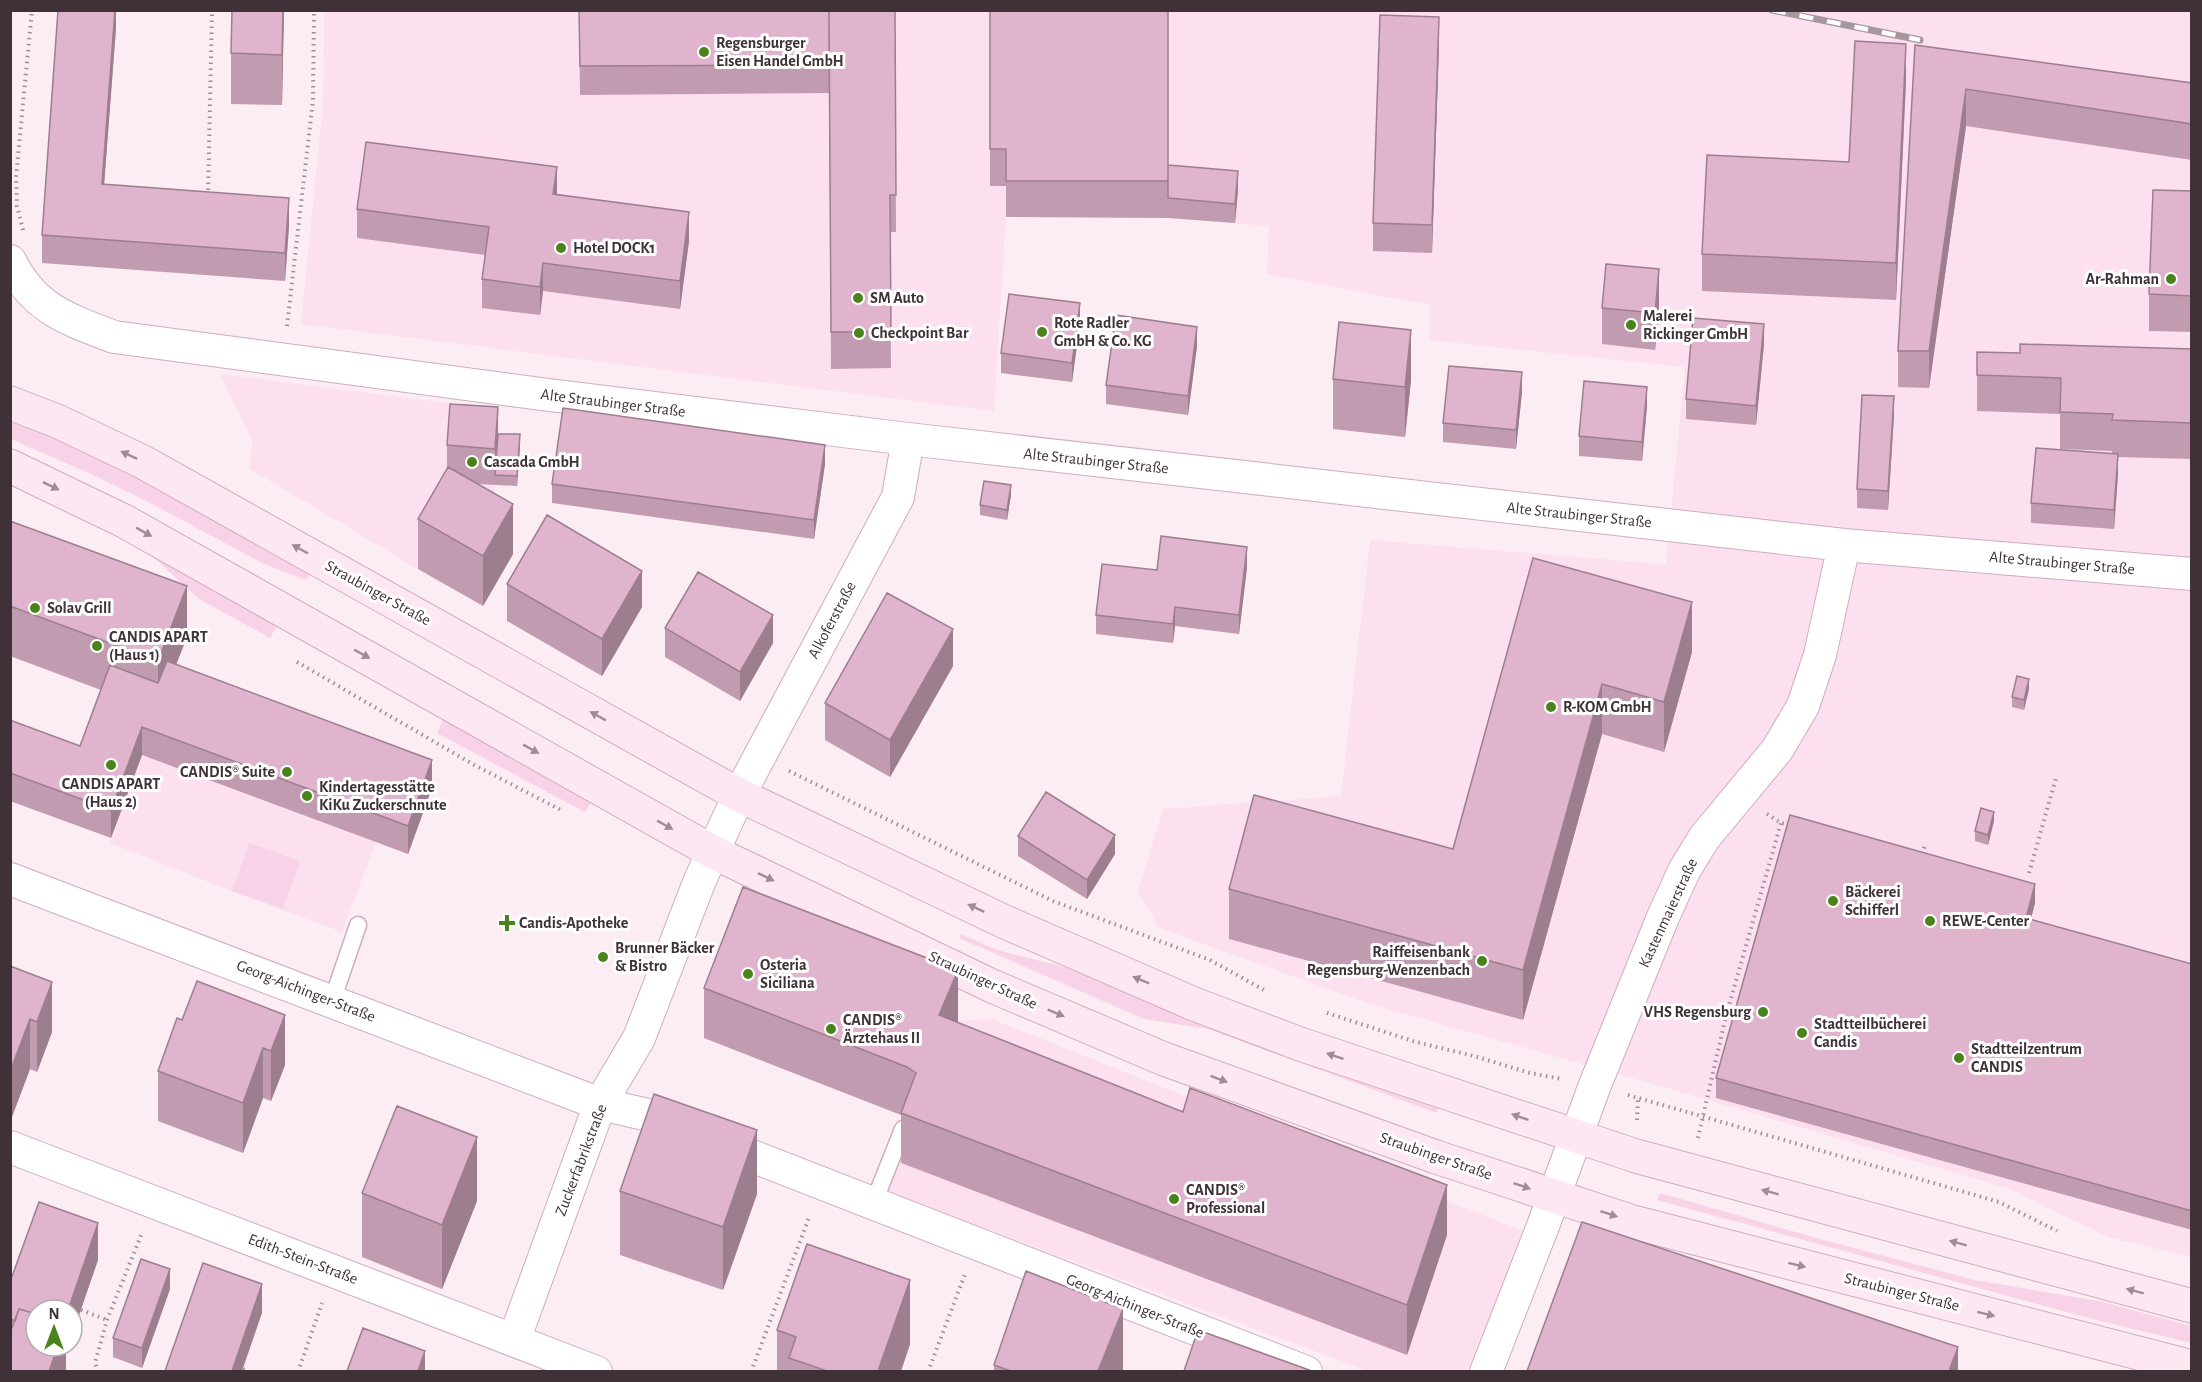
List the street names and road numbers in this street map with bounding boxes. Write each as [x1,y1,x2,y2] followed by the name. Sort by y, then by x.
[540,386,686,420] street label: Alte Straubinger Straße
[1023,445,1169,477] street label: Alte Straubinger Straße
[1506,499,1652,531] street label: Alte Straubinger Straße
[1989,549,2135,577] street label: Alte Straubinger Straße
[323,557,433,629] street label: Straubinger Straße
[805,579,859,661] street label: Alkoferstraße
[1636,856,1700,970] street label: Kastenmaierstraße
[926,948,1040,1012] street label: Straubinger Straße
[234,957,378,1025] street label: Georg-Aichinger-Straße
[552,1102,610,1218] street label: Zuckerfabrikstraße
[1378,1129,1494,1183] street label: Straubinger Straße
[246,1231,360,1287] street label: Edith-Stein-Straße
[1843,1270,1961,1314] street label: Straubinger Straße
[1064,1271,1206,1341] street label: Georg-Aichinger-Straße

